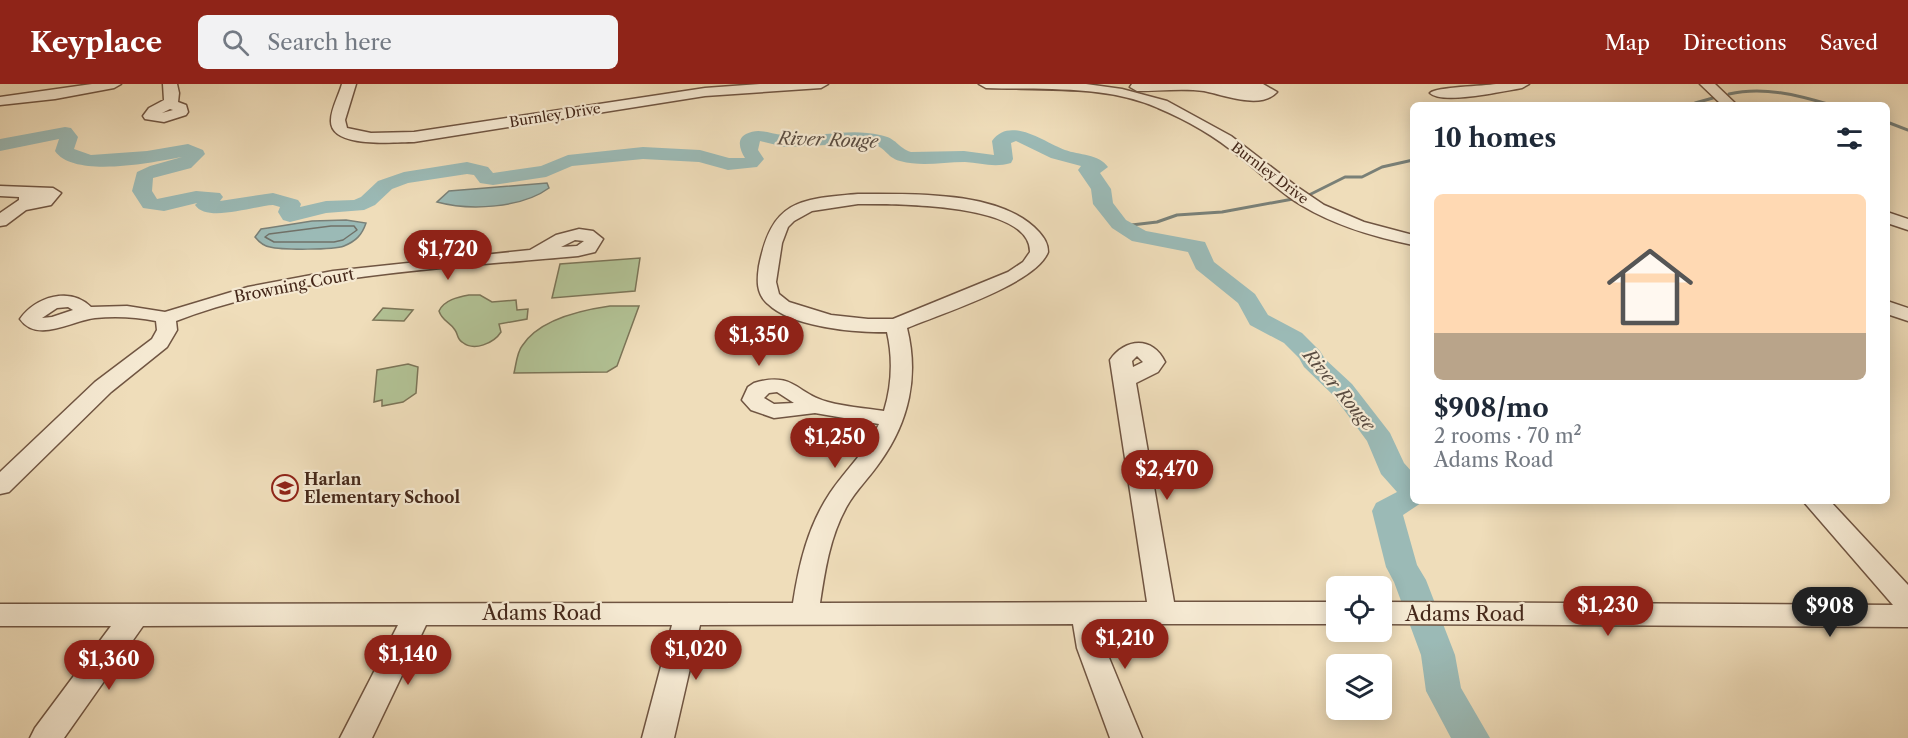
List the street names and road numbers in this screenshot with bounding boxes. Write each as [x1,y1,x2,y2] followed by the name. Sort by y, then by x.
[508,99,602,131] street label: Burnley Drive
[1228,138,1312,208] street label: Burnley Drive
[232,263,356,306] street label: Browning Court
[481,601,602,625] street label: Adams Road
[1404,602,1525,626] street label: Adams Road

